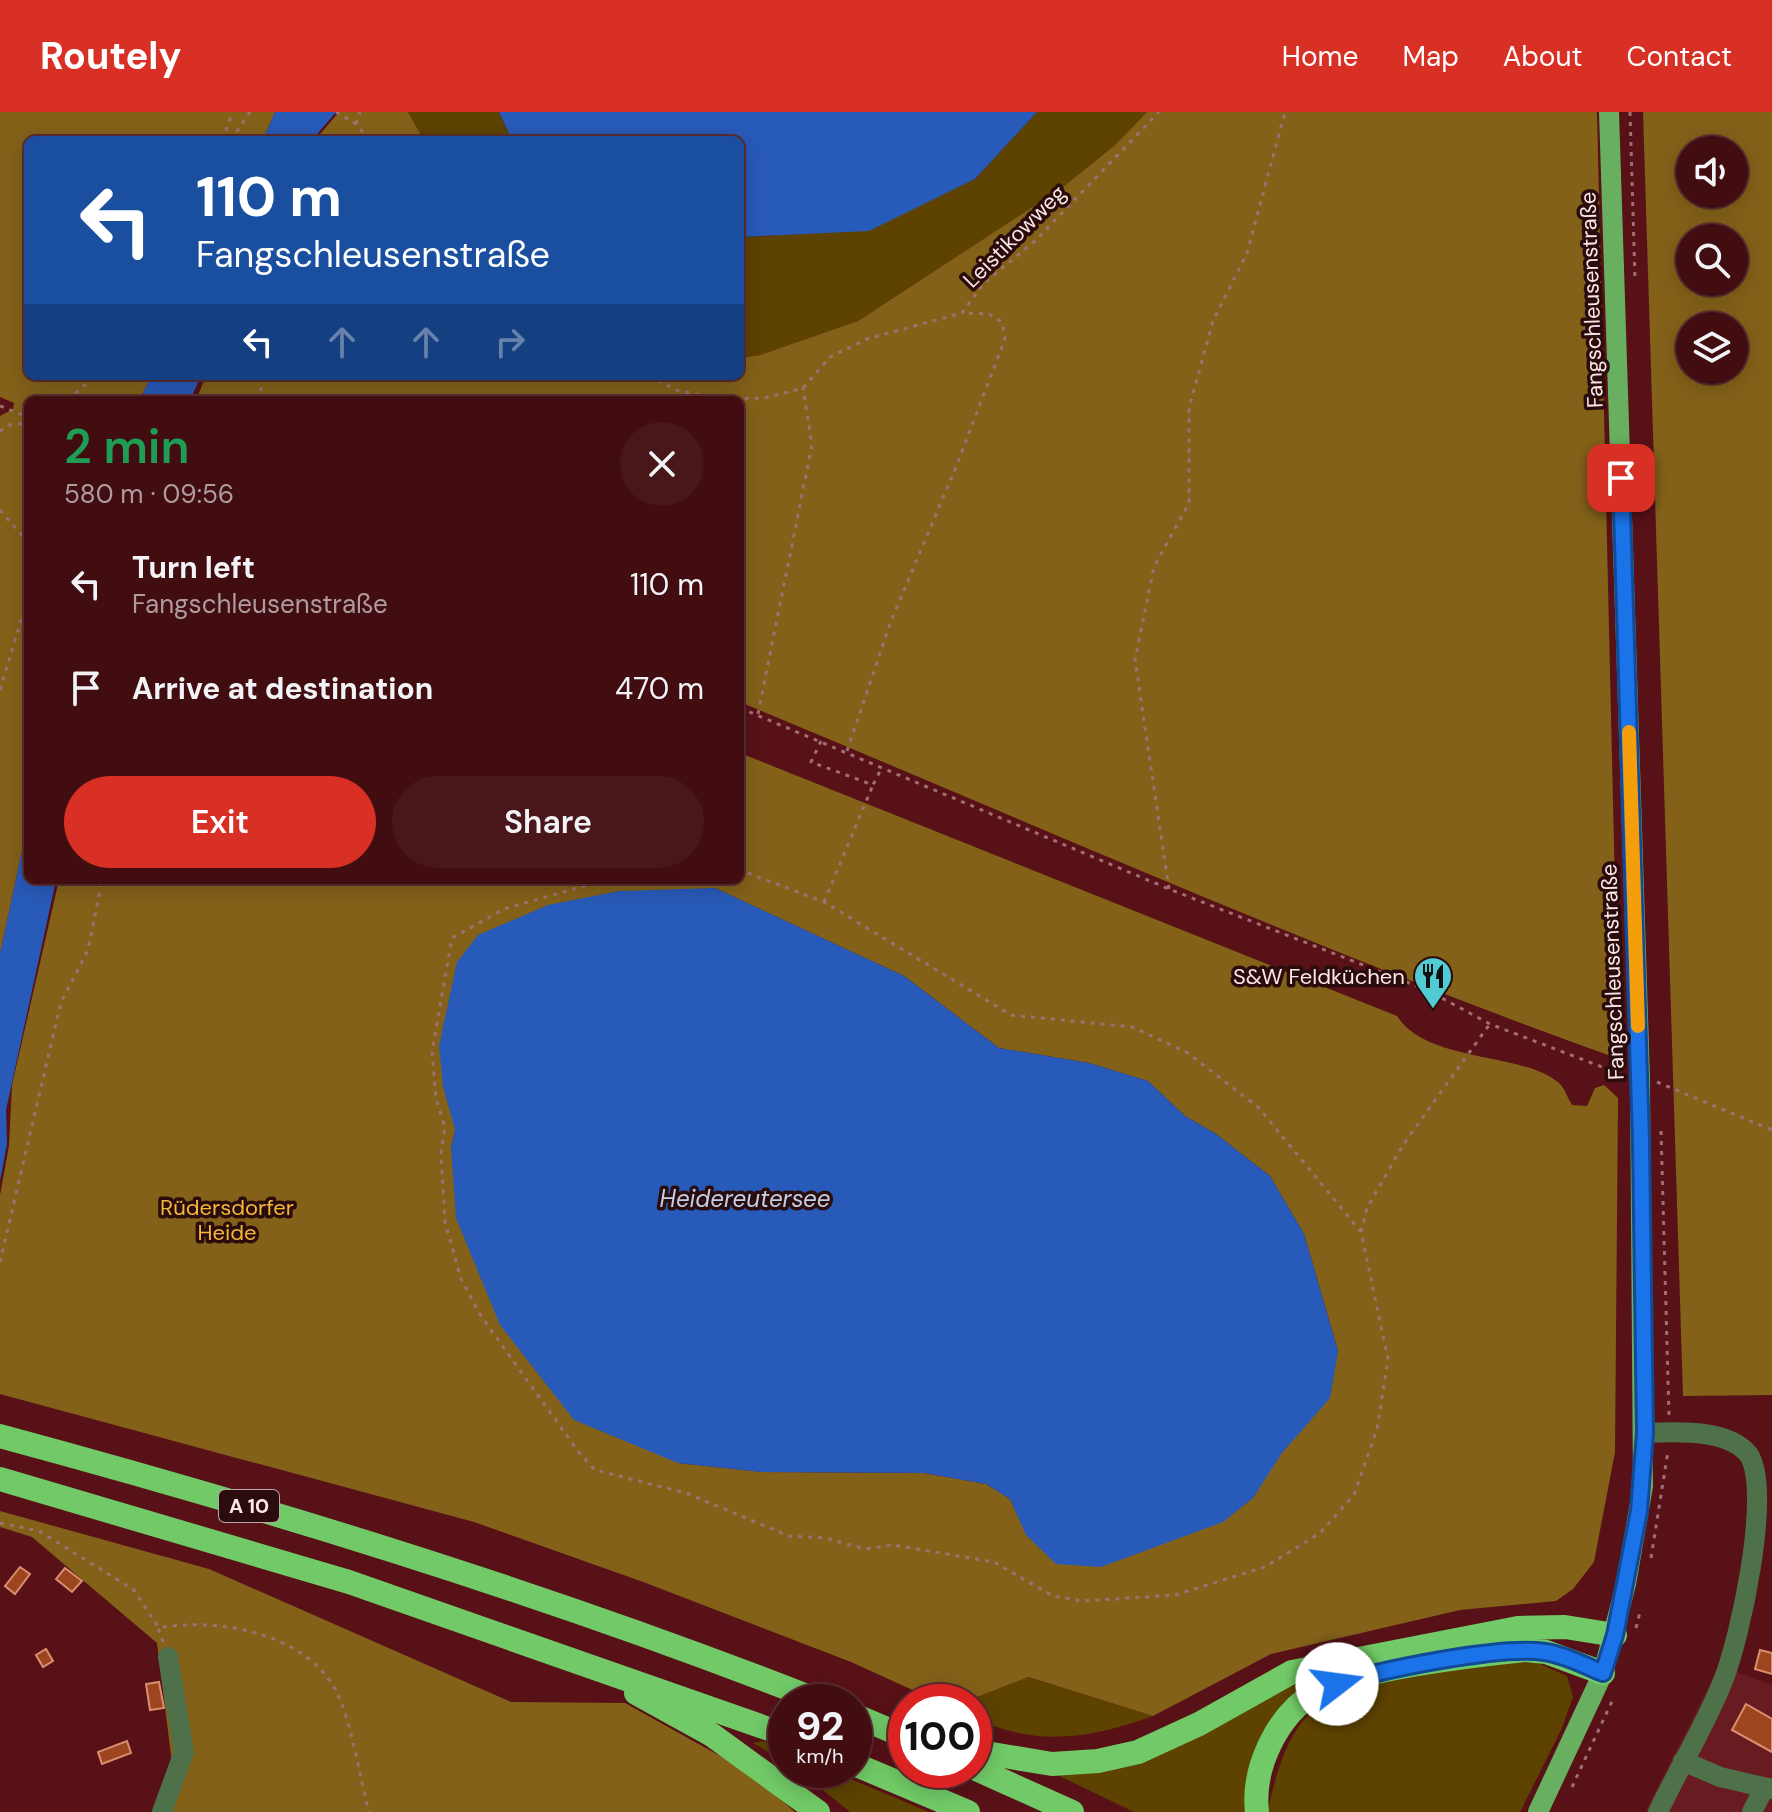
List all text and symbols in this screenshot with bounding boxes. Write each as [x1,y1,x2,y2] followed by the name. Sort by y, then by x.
[40,31,181,81] text: Routely
[1282,38,1358,75] text: Home
[1402,38,1459,75] text: Map
[1503,38,1582,75] text: About
[1626,38,1732,75] text: Contact
[1676,136,1748,384] map controls
[1676,136,1748,208] button: sound
[196,160,342,233] text: 110 m
[64,168,168,272] icon: left
[957,179,1072,294] street label: Leistikowweg
[1573,191,1610,409] street label: Fangschleusenstraße
[1676,224,1748,296] button: search
[196,231,550,278] text: Fangschleusenstraße
[1676,312,1748,384] button: layers
[236,320,280,364] icon: left
[320,320,364,364] icon: ahead
[404,320,448,364] icon: ahead
[488,320,532,364] icon: right
[64,415,190,478] text: 2 min
[620,422,704,506] button: close
[1587,444,1655,512] pin
[1599,456,1643,500] icon: arrive
[64,477,234,511] text: 580 m · 09:56
[132,548,255,587] text: Turn left
[64,562,108,606] icon: left
[630,565,704,604] text: 110 m
[132,587,388,621] text: Fangschleusenstraße
[64,666,108,710] icon: arrive
[132,669,433,708] text: Arrive at destination
[615,669,704,708] text: 470 m
[64,776,376,868] button: Exit
[392,776,704,868] button: Share
[1594,863,1631,1081] street label: Fangschleusenstraße
[1412,955,1454,1010] restaurant icon: S&W Feldküchen
[1233,962,1405,991] place label: S&W Feldküchen
[660,1183,830,1214] water label: Heidereutersee
[160,1193,294,1247] park label: Rüdersdorfer Heide
[219,1490,279,1522] road number: A 10
[1295,1642,1379,1726] position arrow
[888,1684,992,1788] speed limit sign: 100
[796,1700,844,1752] text: 92
[796,1743,844,1769] text: km/h

